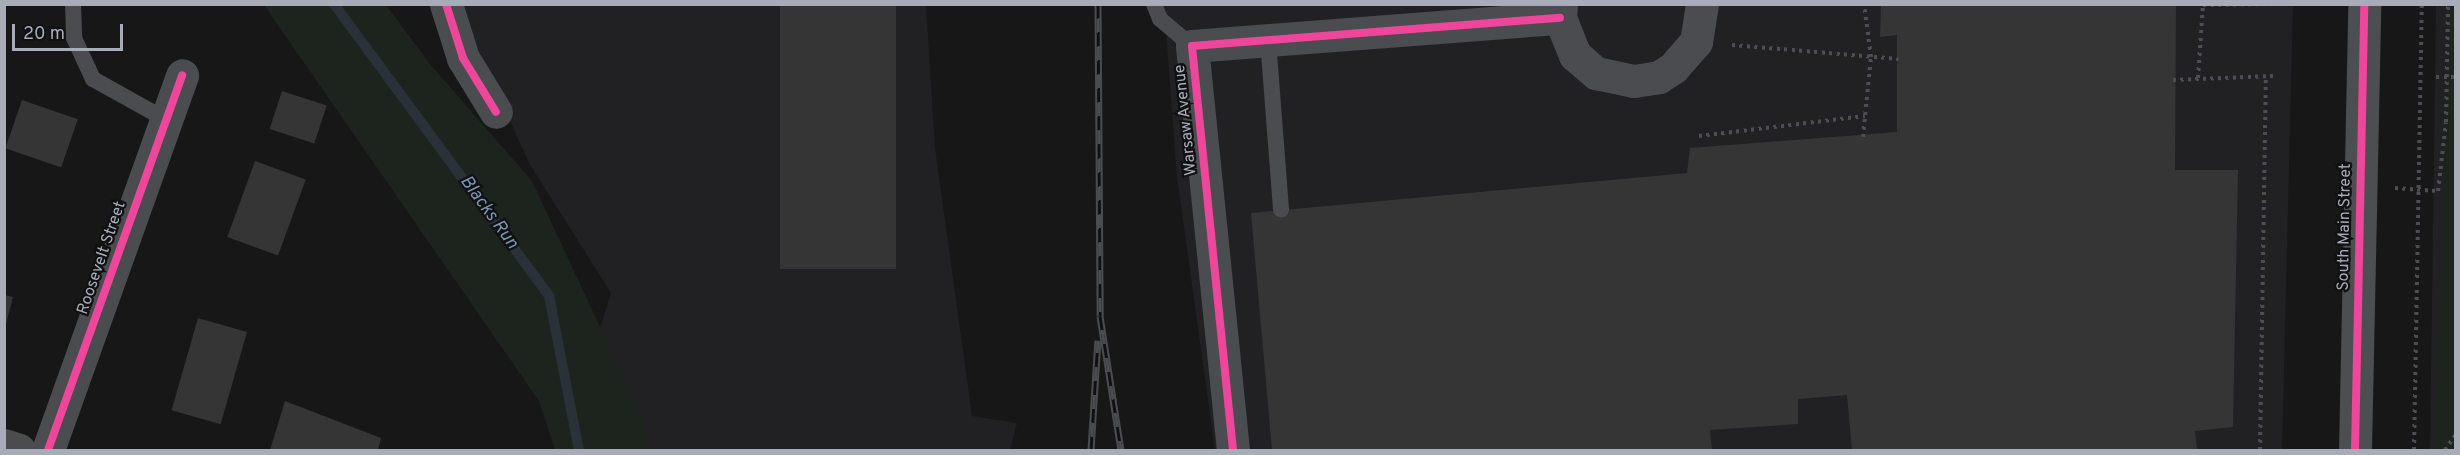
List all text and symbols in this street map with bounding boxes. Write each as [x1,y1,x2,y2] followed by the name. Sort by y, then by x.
[15,12,126,50] scale bar
[23,23,65,46] text: 20 m
[1171,63,1201,177] street label: Warsaw Avenue
[2334,163,2356,291] street label: South Main Street
[454,172,522,254] water label: Blacks Run
[74,199,130,317] street label: Roosevelt Street

